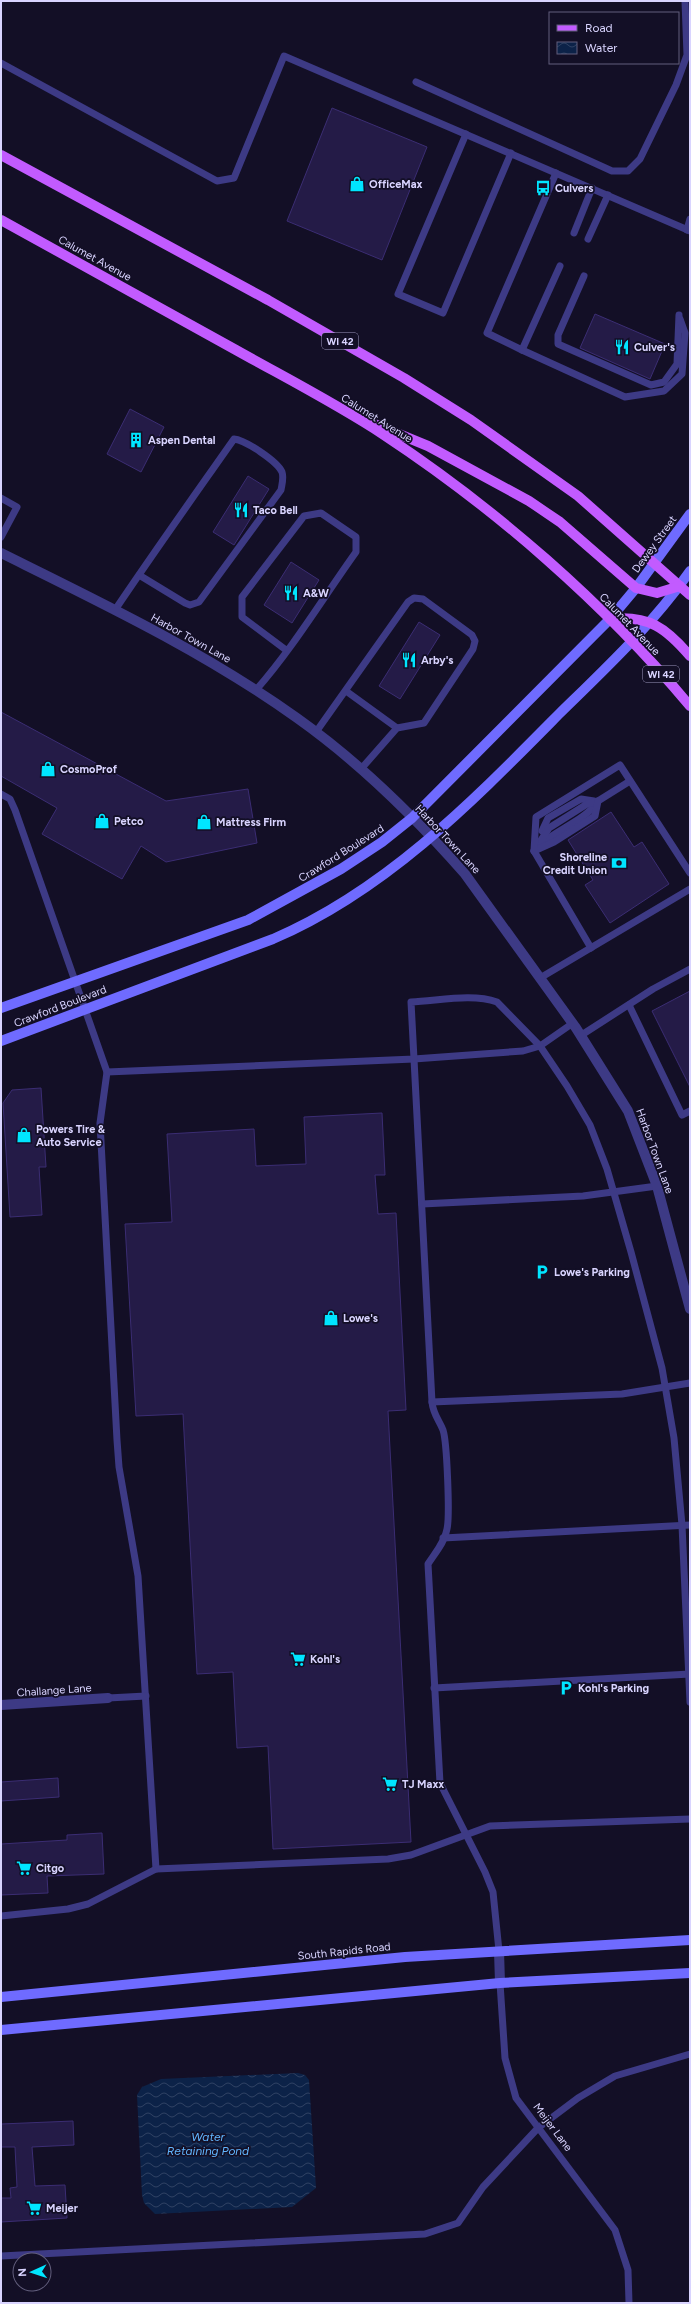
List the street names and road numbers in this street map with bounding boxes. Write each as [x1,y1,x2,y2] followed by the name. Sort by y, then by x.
[56,233,134,284] street label: Calumet Avenue
[322,333,358,349] road number: WI 42
[339,391,415,446] street label: Calumet Avenue
[629,513,679,575] street label: Dewey Street
[597,591,663,658] street label: Calumet Avenue
[148,611,233,666] street label: Harbor Town Lane
[643,666,679,682] road number: WI 42
[412,802,483,876] street label: Harbor Town Lane
[296,822,386,885] street label: Crawford Boulevard
[12,983,108,1030] street label: Crawford Boulevard
[633,1107,676,1195] street label: Harbor Town Lane
[16,1681,92,1700] street label: Challange Lane
[297,1940,391,1963] street label: South Rapids Road
[530,2101,575,2154] street label: Meijer Lane

